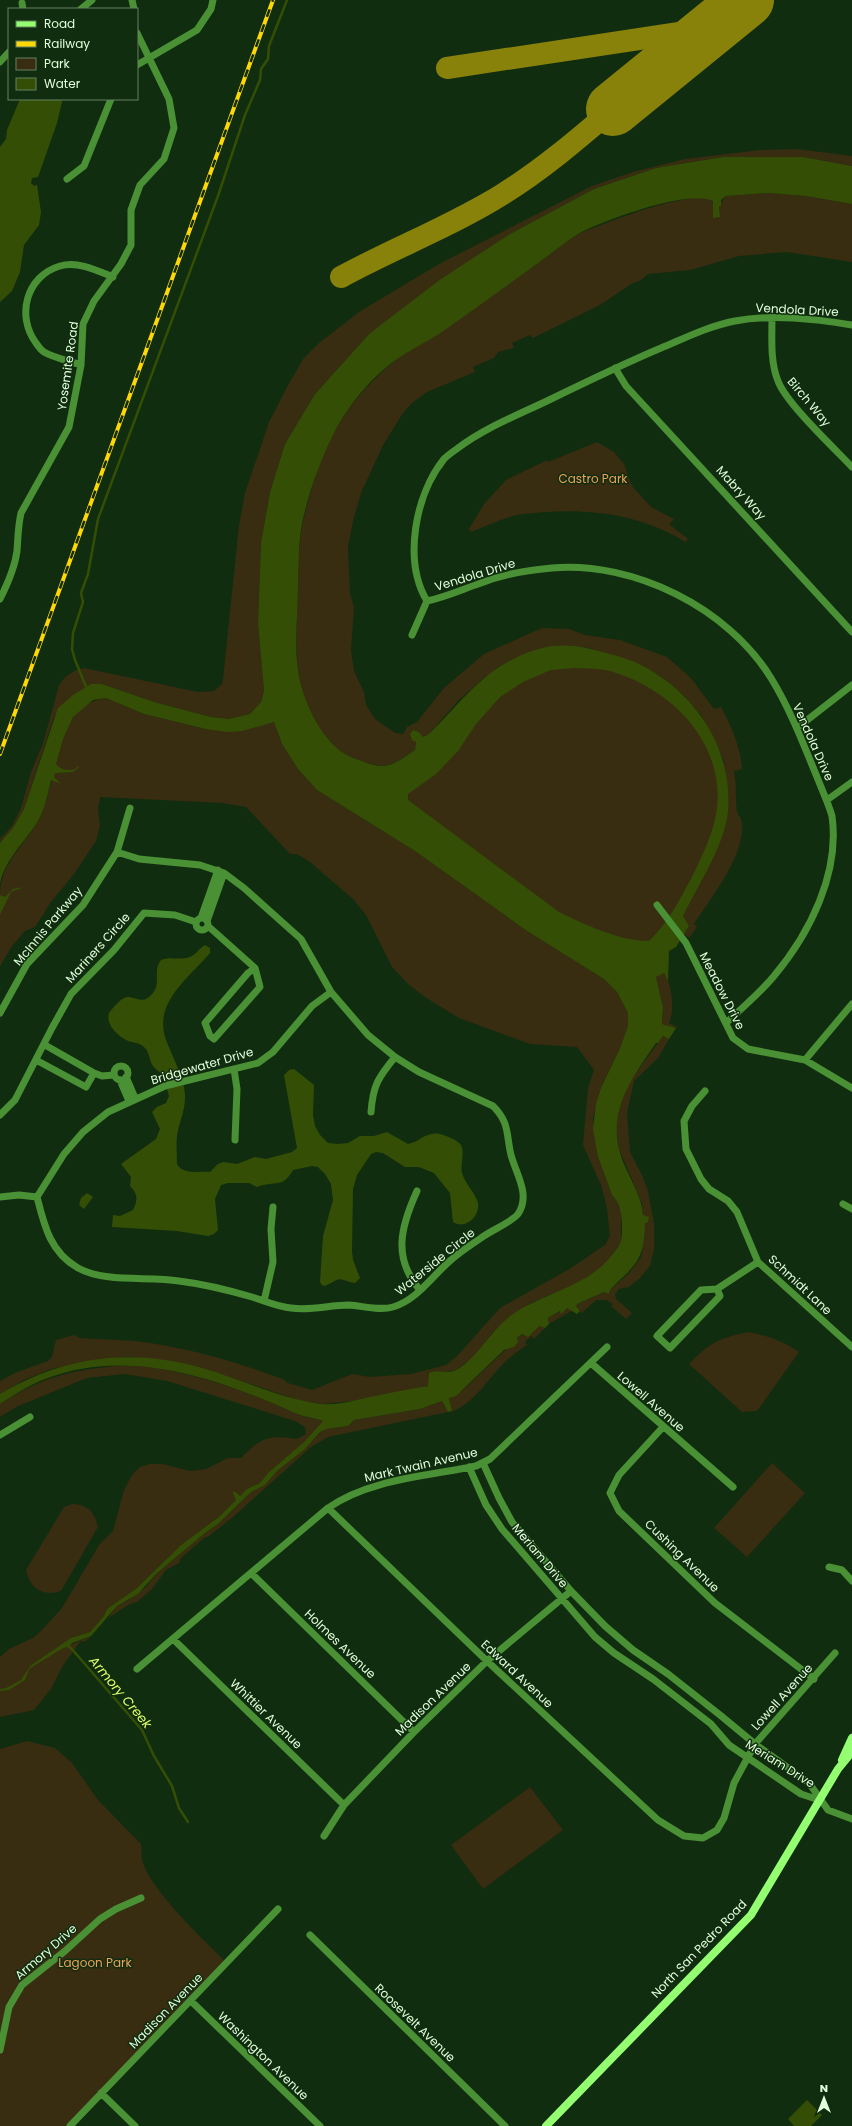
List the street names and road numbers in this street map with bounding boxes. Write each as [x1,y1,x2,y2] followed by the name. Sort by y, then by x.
[755,299,839,320] street label: Vendola Drive
[53,320,82,412] street label: Yosemite Road
[784,373,835,430] street label: Birch Way
[712,462,770,524] street label: Mabry Way
[432,554,517,595] street label: Vendola Drive
[789,700,838,783] street label: Vendola Drive
[9,882,86,969] street label: McInnis Parkway
[61,909,134,987] street label: Mariners Circle
[696,949,749,1032] street label: Meadow Drive
[149,1043,255,1088] street label: Bridgewater Drive
[391,1224,478,1299] street label: Waterside Circle
[765,1251,836,1319] street label: Schmidt Lane
[614,1368,689,1436] street label: Lowell Avenue
[363,1443,479,1486] street label: Mark Twain Avenue
[641,1516,723,1596] street label: Cushing Avenue
[508,1520,572,1591] street label: Meriam Drive
[301,1605,380,1682] street label: Holmes Avenue
[478,1636,557,1712] street label: Edward Avenue
[391,1658,474,1739] street label: Madison Avenue
[747,1660,816,1734] street label: Lowell Avenue
[227,1675,306,1752] street label: Whittier Avenue
[742,1735,818,1792] street label: Meriam Drive
[647,1896,750,2002] street label: North San Pedro Road
[11,1920,80,1983] street label: Armory Drive
[125,1969,206,2052] street label: Madison Avenue
[371,1980,459,2066] street label: Roosevelt Avenue
[214,2008,313,2104] street label: Washington Avenue

